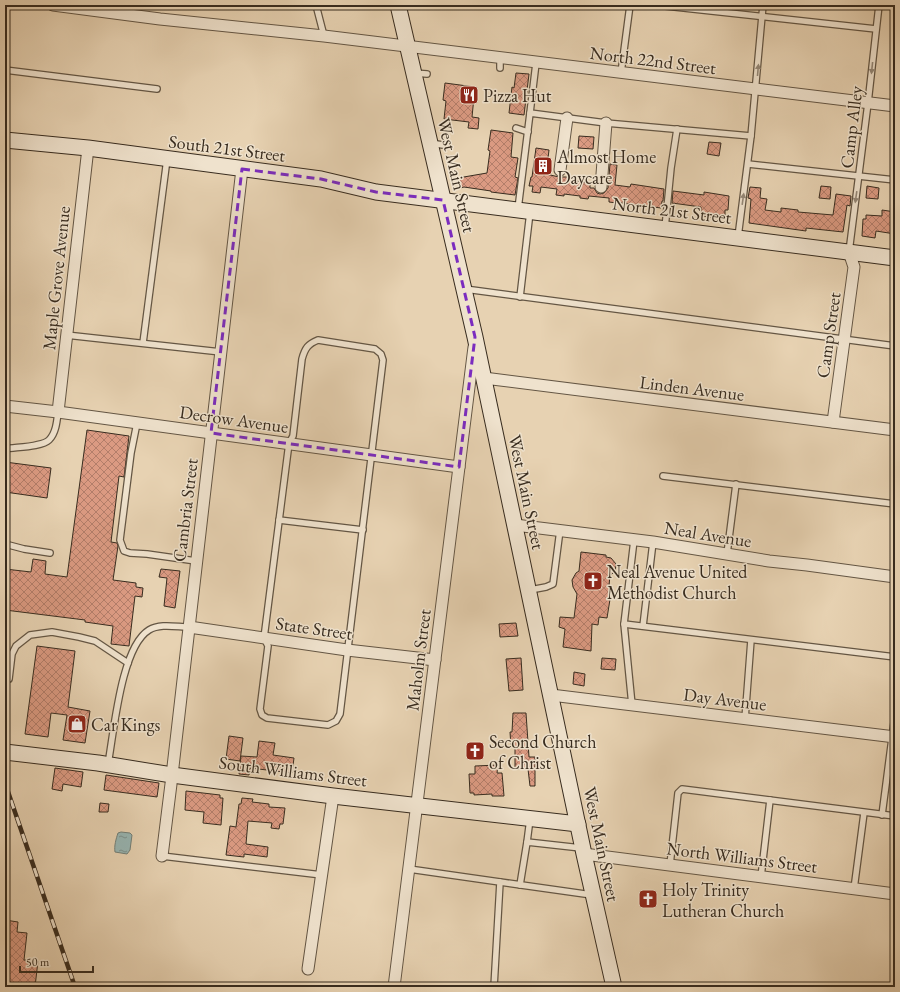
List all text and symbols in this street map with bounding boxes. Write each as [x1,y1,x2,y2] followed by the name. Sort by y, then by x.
[589,41,718,79] street label: North 22nd Street
[869,62,875,74] one-way arrow
[754,64,761,76] one-way arrow
[458,84,480,106] restaurant icon: Pizza Hut
[483,84,552,107] place label: Pizza Hut
[835,84,867,170] street label: Camp Alley
[433,115,481,235] street label: West Main Street
[167,129,287,167] street label: South 21st Street
[556,145,656,189] place label: Almost Home Daycare
[532,155,554,177] building icon: Almost Home Daycare
[611,191,733,229] street label: North 21st Street
[853,191,859,203] one-way arrow
[740,193,746,205] one-way arrow
[37,205,75,351] street label: Maple Grove Avenue
[811,290,845,379] street label: Camp Street
[638,370,746,406] street label: Linden Avenue
[178,400,290,438] street label: Decrow Avenue
[504,432,550,552] street label: West Main Street
[167,457,203,563] street label: Cambria Street
[663,516,753,552] street label: Neal Avenue
[607,560,748,604] place label: Neal Avenue United Methodist Church
[582,570,604,592] church icon: Neal Avenue United Methodist Church
[400,607,436,712] street label: Maholm Street
[274,611,354,645] street label: State Street
[682,682,768,716] street label: Day Avenue
[66,713,88,735] shop icon: Car Kings
[91,713,161,736] place label: Car Kings
[489,730,596,774] place label: Second Church of Christ
[464,740,486,762] church icon: Second Church of Christ
[218,751,369,792] street label: South Williams Street
[579,784,625,904] street label: West Main Street
[665,836,819,878] street label: North Williams Street
[662,878,784,922] place label: Holy Trinity Lutheran Church
[637,888,659,910] church icon: Holy Trinity Lutheran Church
[20,948,93,974] scale bar
[26,954,50,970] text: 50 m

